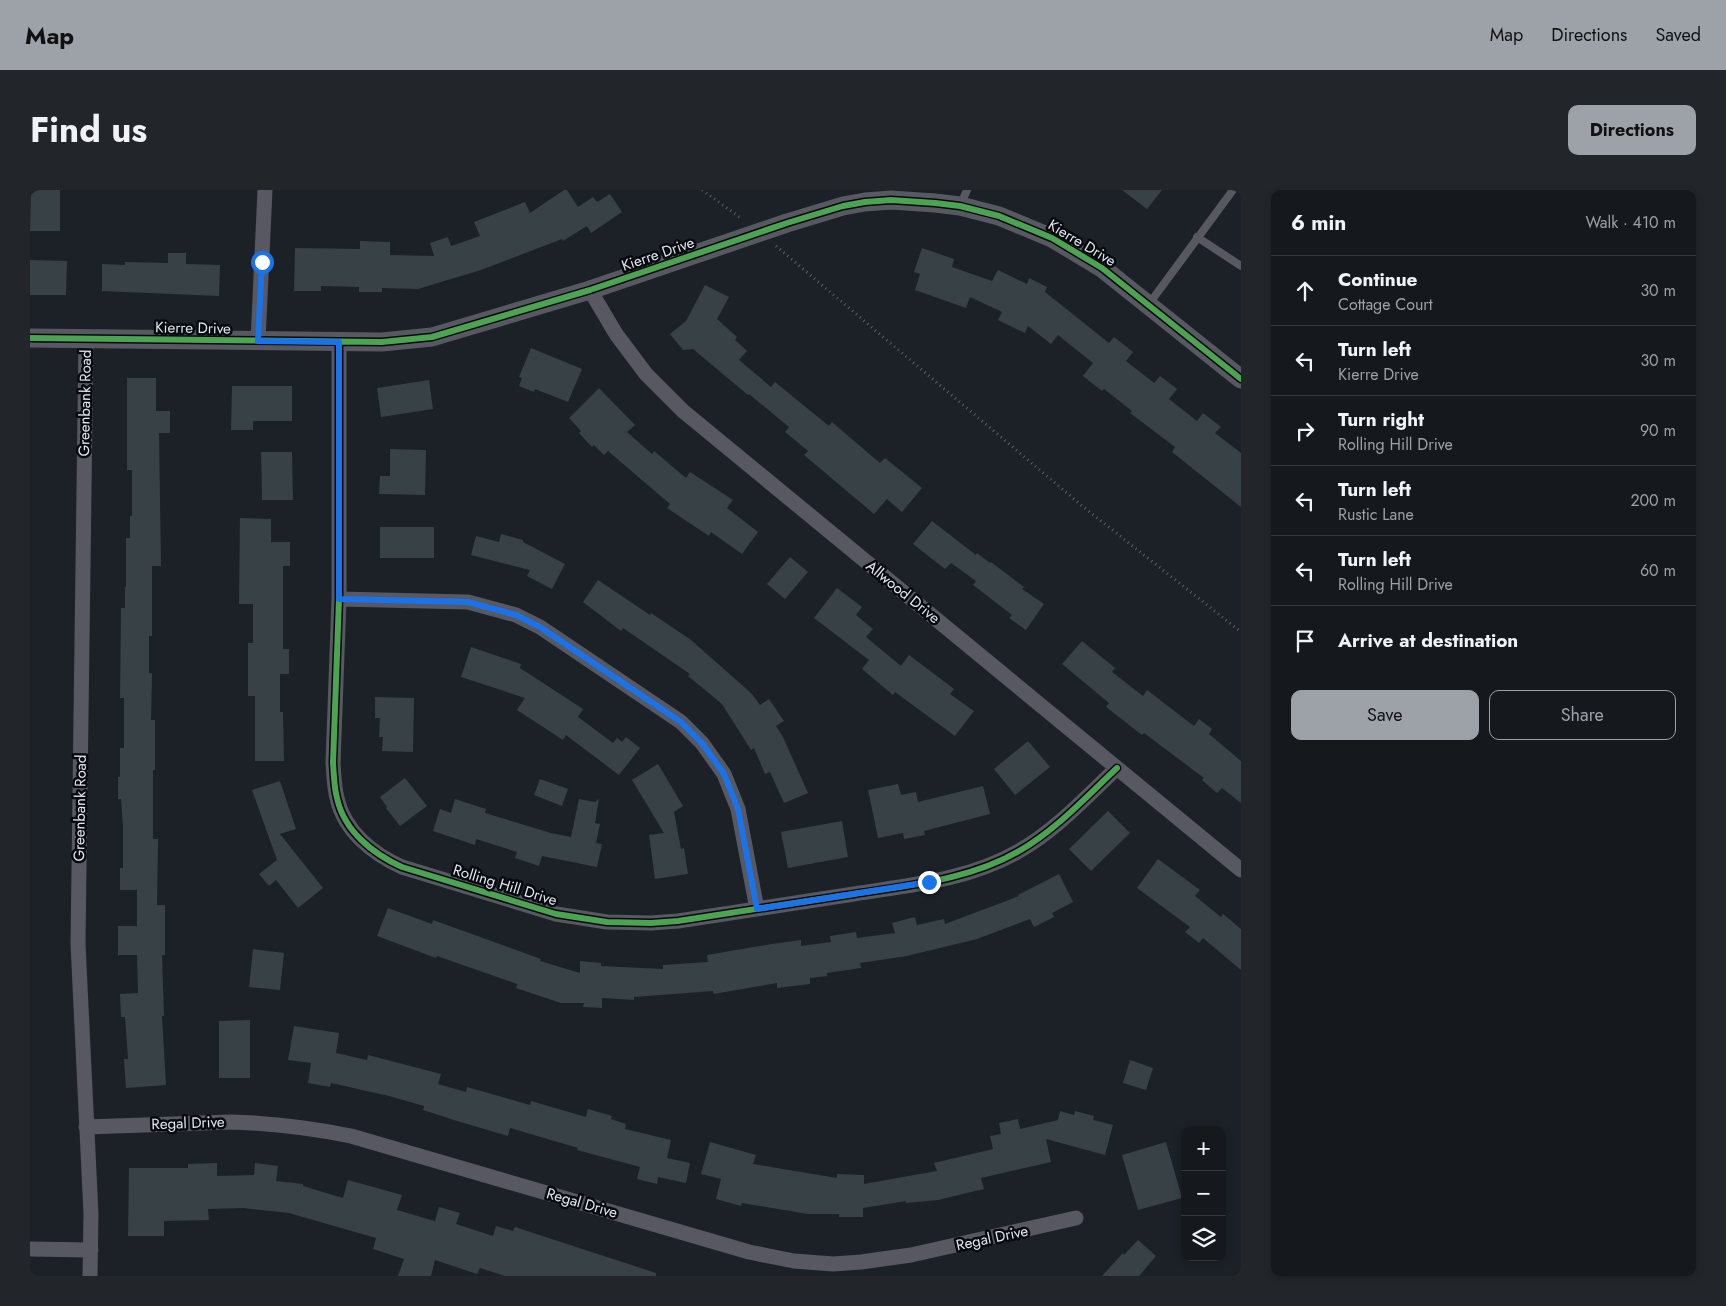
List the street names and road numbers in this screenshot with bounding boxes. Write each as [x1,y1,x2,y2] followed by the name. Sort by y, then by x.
[1044,214,1120,272] street label: Kierre Drive
[619,231,698,277] street label: Kierre Drive
[155,316,231,340] street label: Kierre Drive
[73,349,97,457] street label: Greenbank Road
[861,555,945,629] street label: Allwood Drive
[68,754,92,862] street label: Greenbank Road
[450,859,560,911] street label: Rolling Hill Drive
[151,1111,225,1135] street label: Regal Drive
[544,1182,620,1224] street label: Regal Drive
[954,1220,1030,1256] street label: Regal Drive

